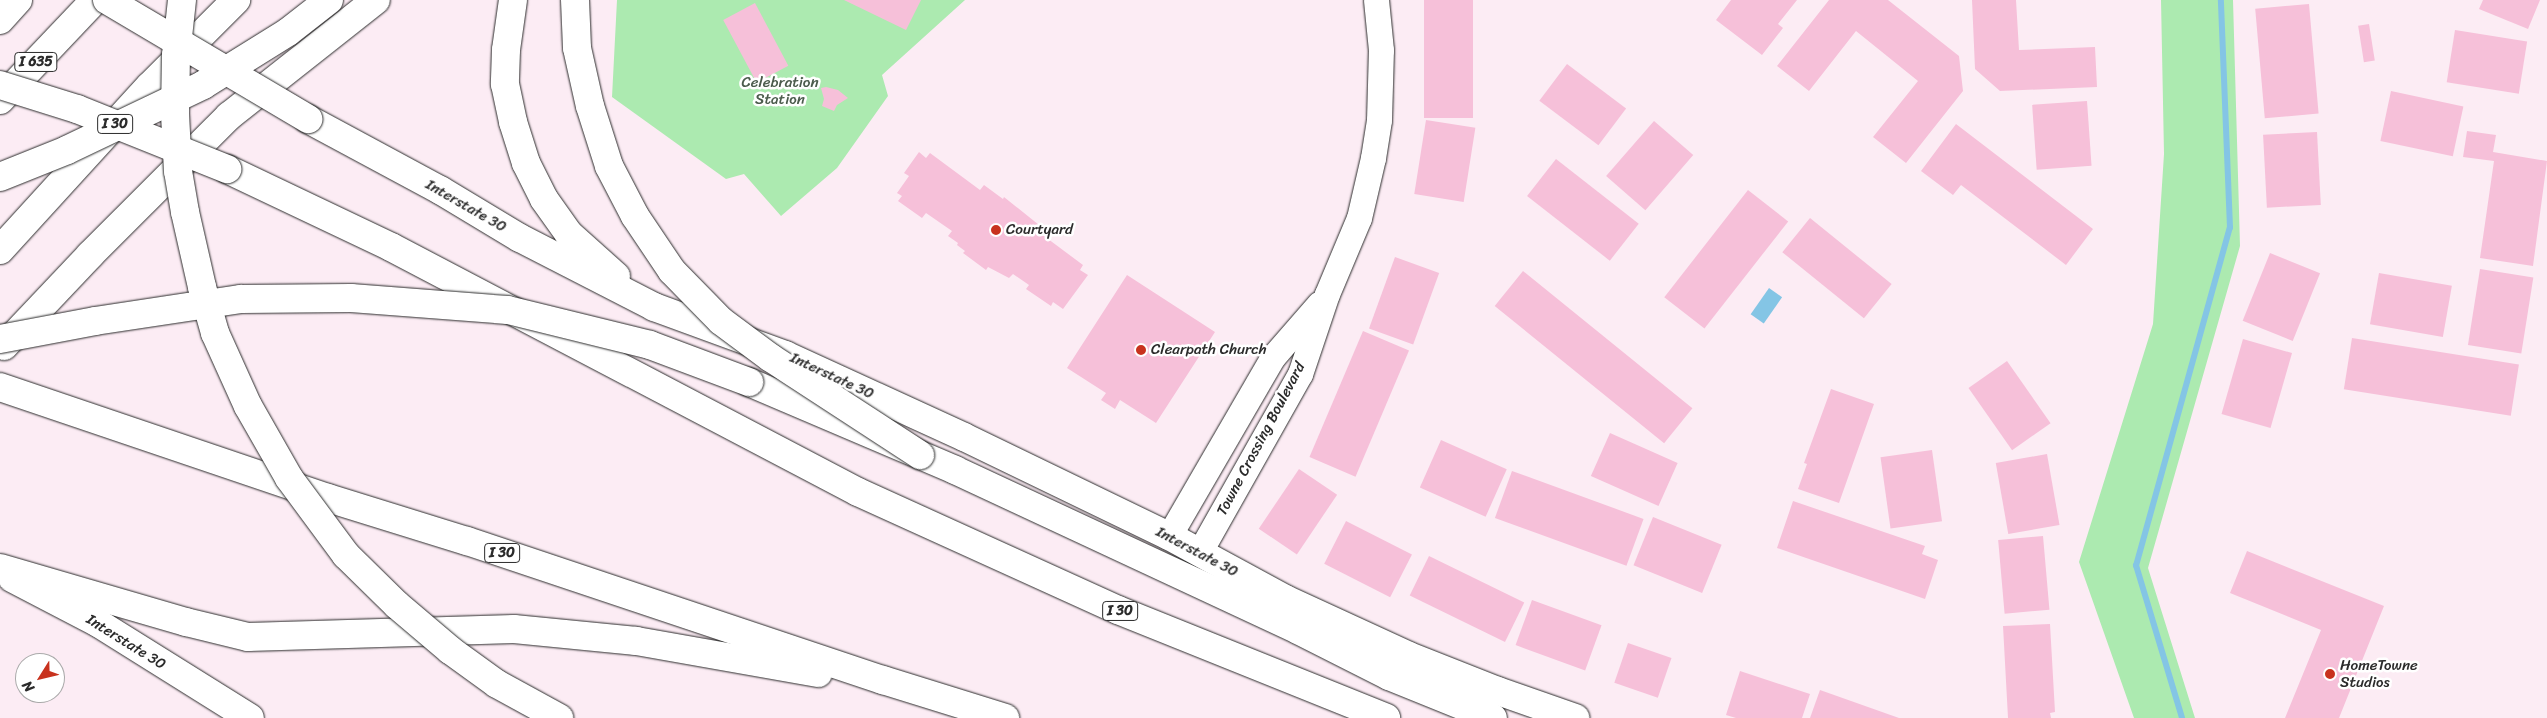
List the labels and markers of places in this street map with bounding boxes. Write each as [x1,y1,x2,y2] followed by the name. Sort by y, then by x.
[1006,221,1073,239] place label: Courtyard
[990,224,1002,236] marker: Courtyard
[1151,341,1267,359] place label: Clearpath Church
[1135,344,1147,356] marker: Clearpath Church
[2340,656,2418,691] place label: HomeTowne Studios
[2324,668,2336,680] marker: HomeTowne Studios

